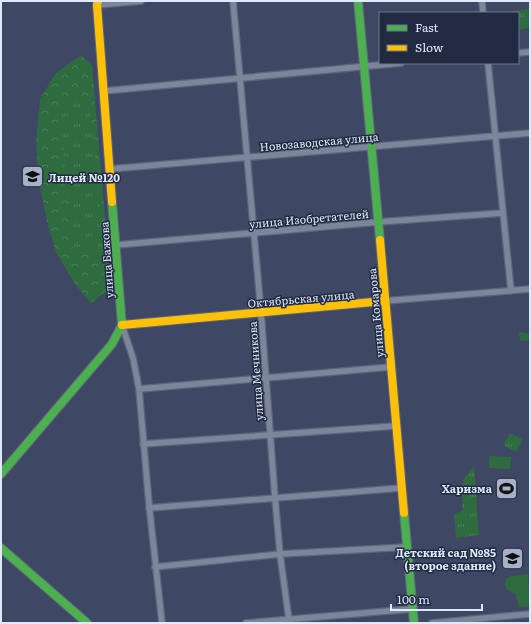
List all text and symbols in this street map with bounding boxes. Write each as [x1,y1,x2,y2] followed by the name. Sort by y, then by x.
[379,12,519,64] legend
[415,18,439,36] text: Fast
[415,38,444,56] text: Slow
[259,128,379,154] street label: Новозаводская улица
[19,164,45,190] school or university icon: Лицей №120
[48,169,120,185] place label: Лицей №120
[248,205,370,231] street label: улица Изобретателей
[95,221,117,299] street label: улица Бажова
[363,267,387,359] street label: улица Комарова
[247,285,355,311] street label: Октябрьская улица
[244,321,266,421] street label: улица Мечникова
[494,475,520,501] sports icon: Харизма
[442,480,493,496] place label: Харизма
[396,544,496,573] place label: Детский сад №85 (второе здание)
[499,545,525,571] school or university icon: Детский сад №85 (второе здание)
[391,586,482,612] scale bar
[397,590,430,608] text: 100 m

